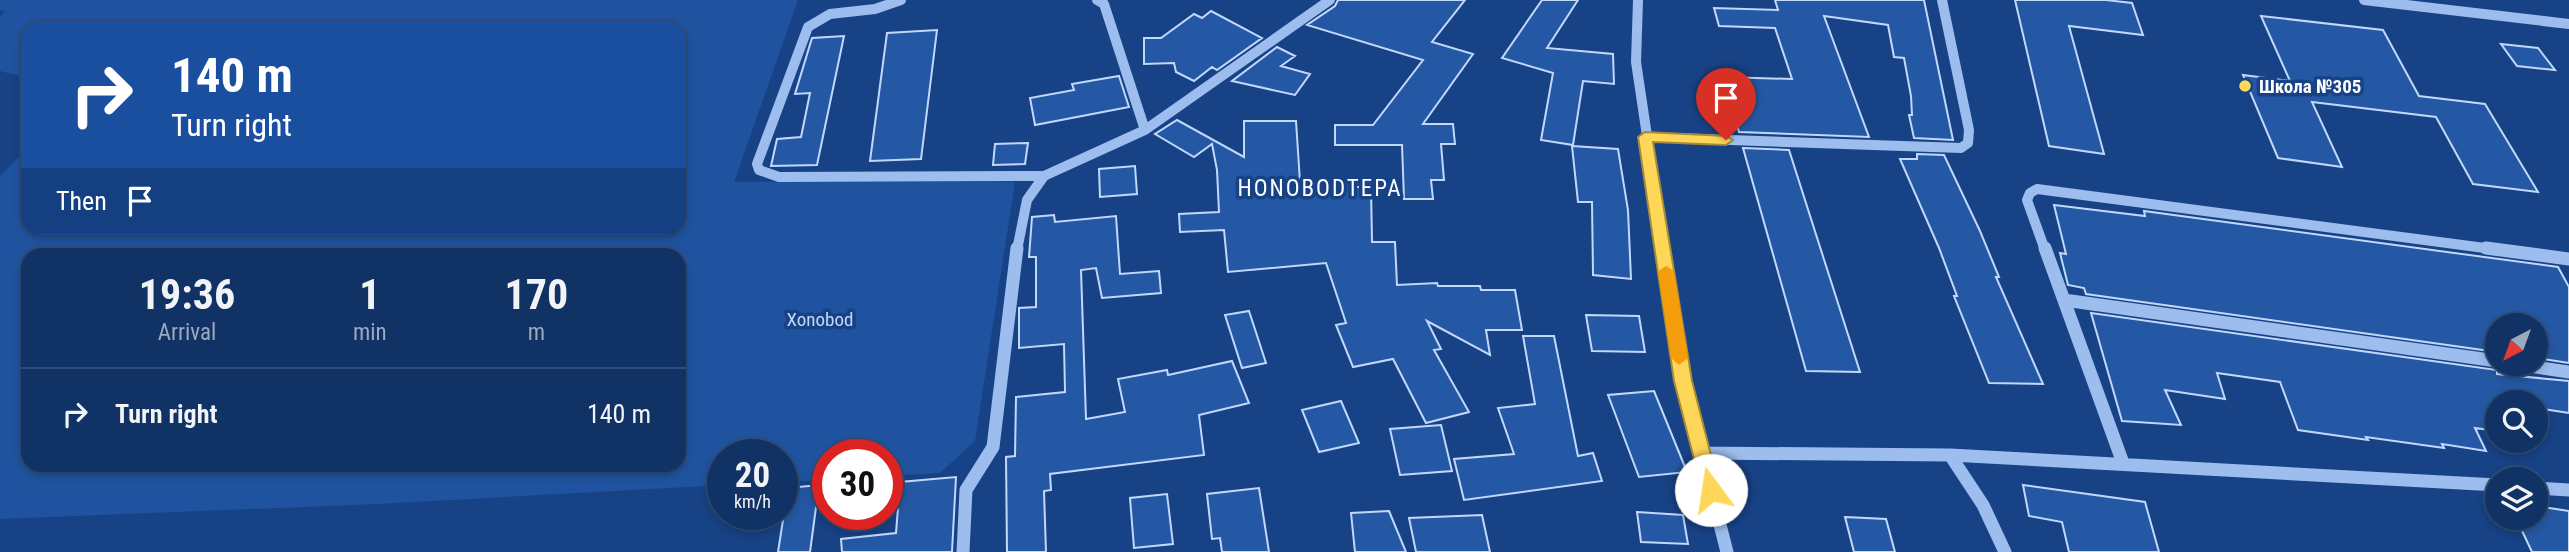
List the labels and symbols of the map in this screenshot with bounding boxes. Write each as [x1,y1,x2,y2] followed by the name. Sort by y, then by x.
[1696,68,1756,140] pin
[2259,75,2361,98] place label: Школа №305
[2237,78,2253,94] marker: Школа №305
[1237,175,1403,202] district label: HONOBODTEPA
[787,308,853,331] park label: Xonobod
[2485,313,2548,376] north arrow
[812,439,903,530] speed limit sign: 30
[1674,453,1748,527] position arrow

